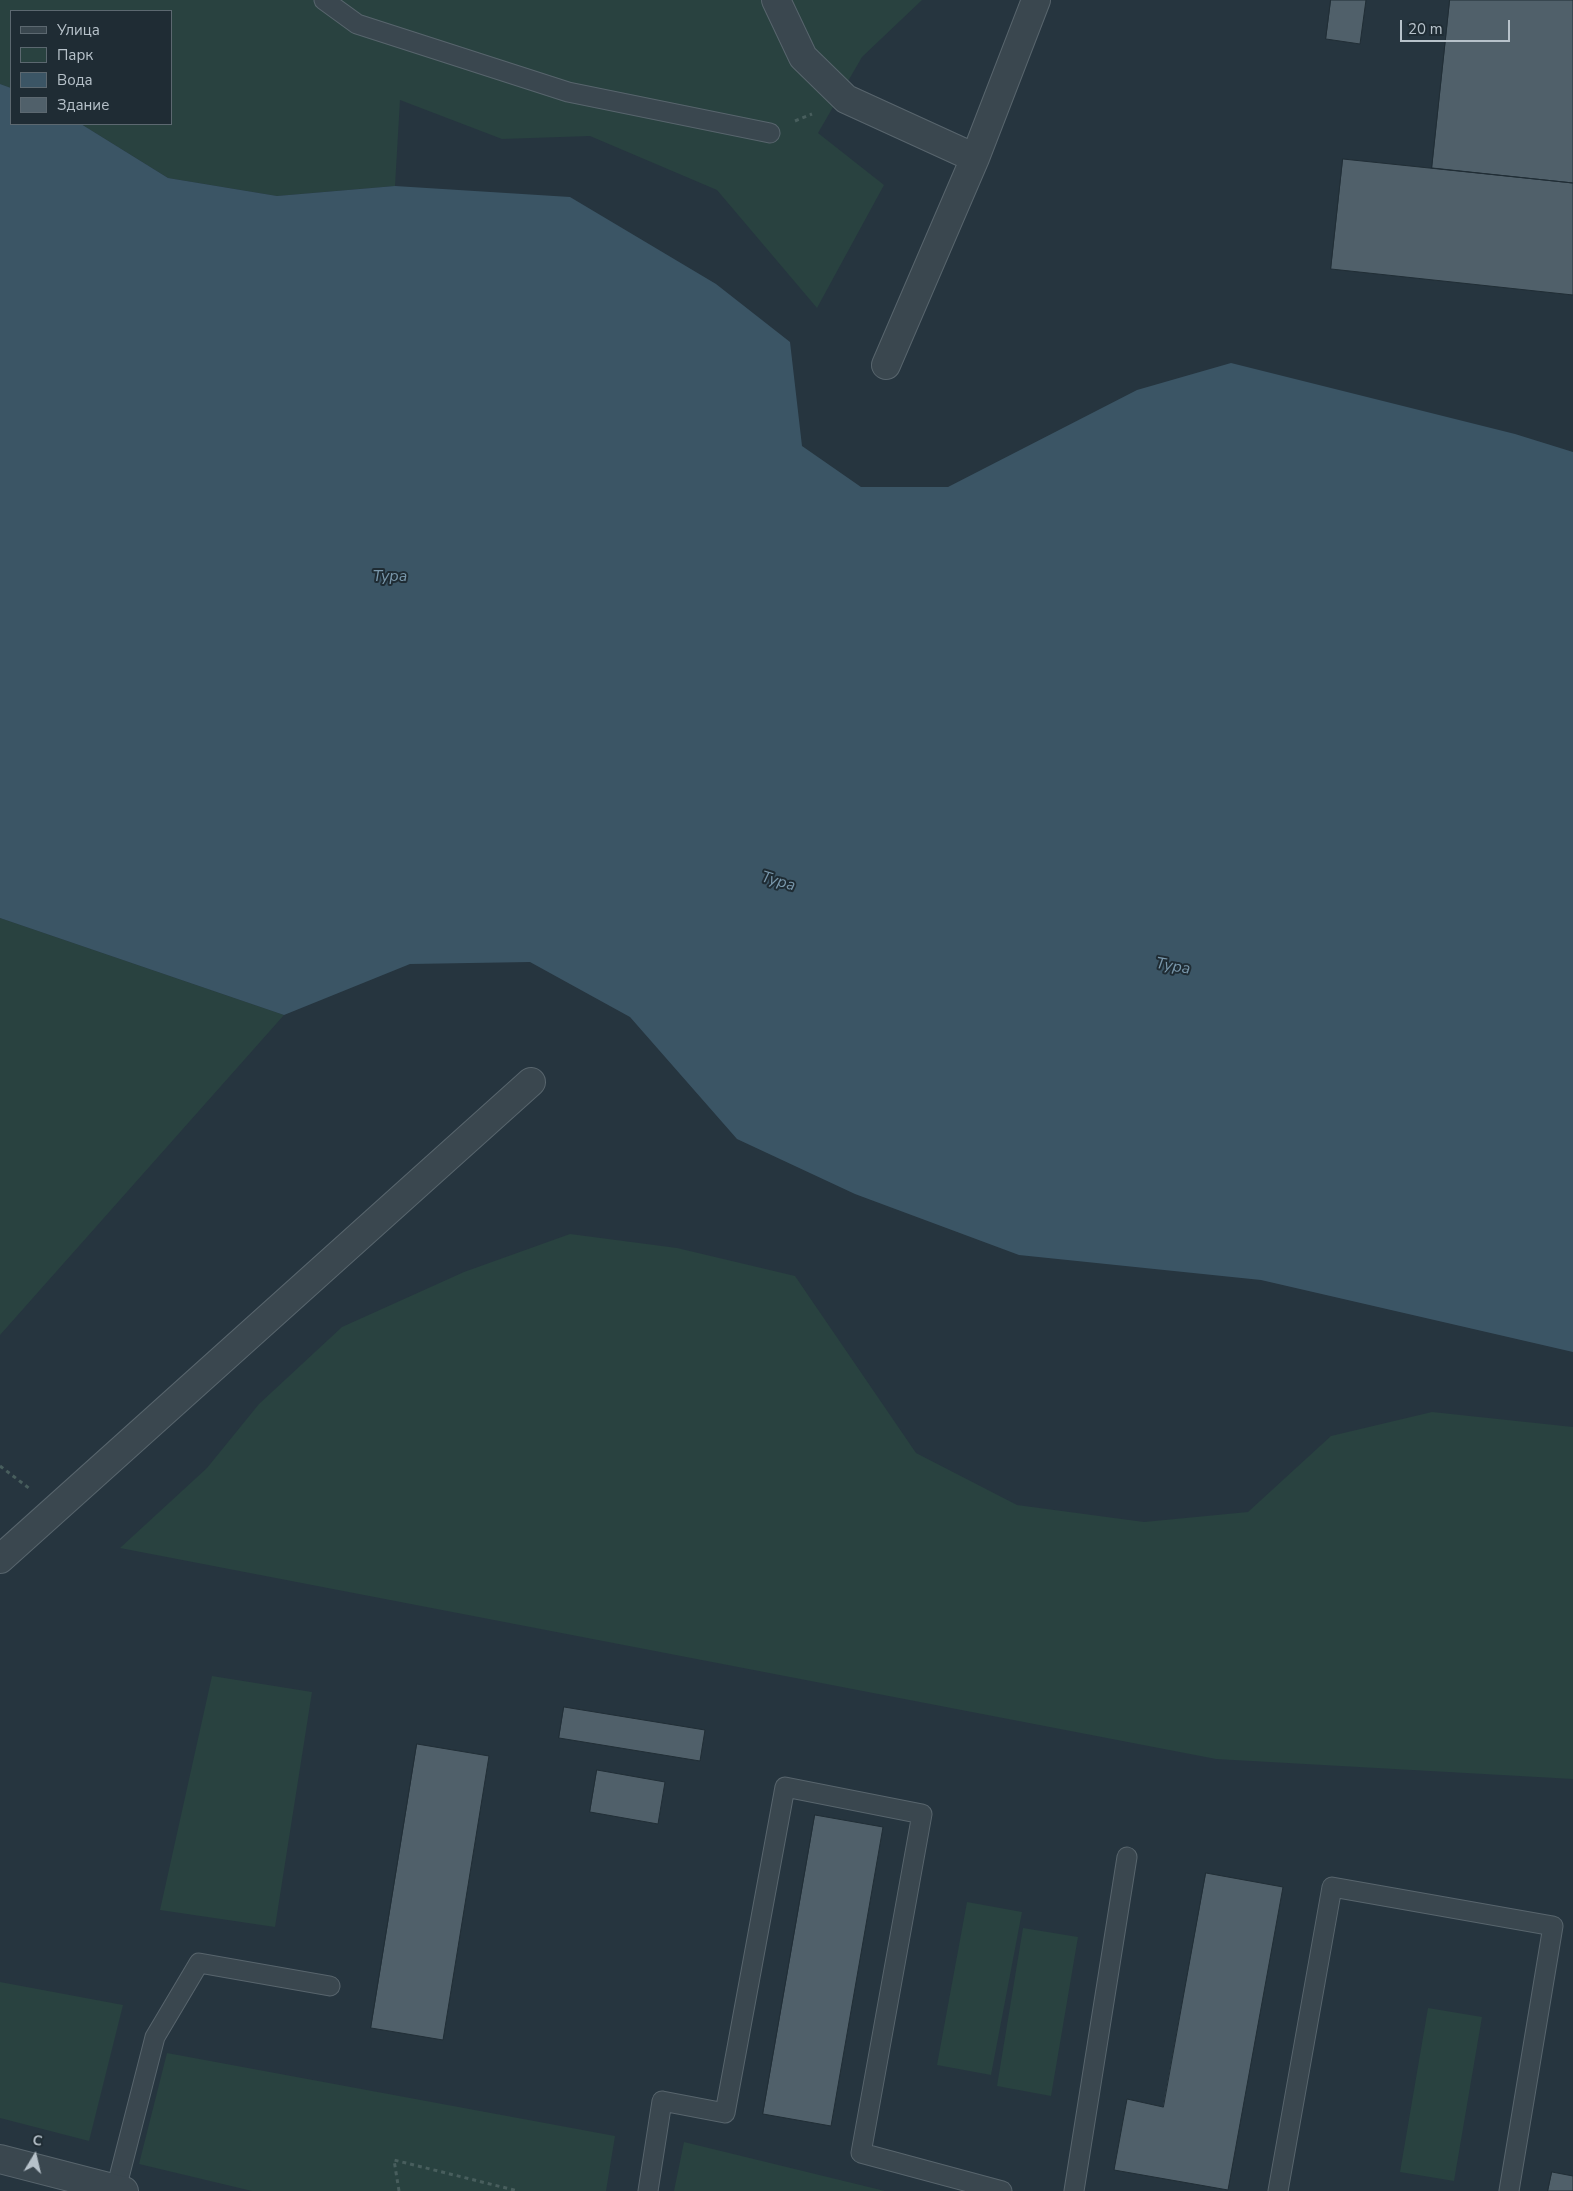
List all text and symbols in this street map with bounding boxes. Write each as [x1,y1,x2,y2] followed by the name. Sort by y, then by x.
[10,10,172,125] legend
[1403,10,1513,42] scale bar
[1408,19,1443,39] text: 20 m
[57,20,100,40] text: Улица
[57,45,93,65] text: Парк
[57,70,93,90] text: Вода
[57,95,109,115] text: Здание
[373,567,407,587] water label: Тура
[759,868,797,896] water label: Тура
[1154,955,1192,979] water label: Тура
[10,2131,60,2181] north arrow
[31,2131,44,2151] text: С

